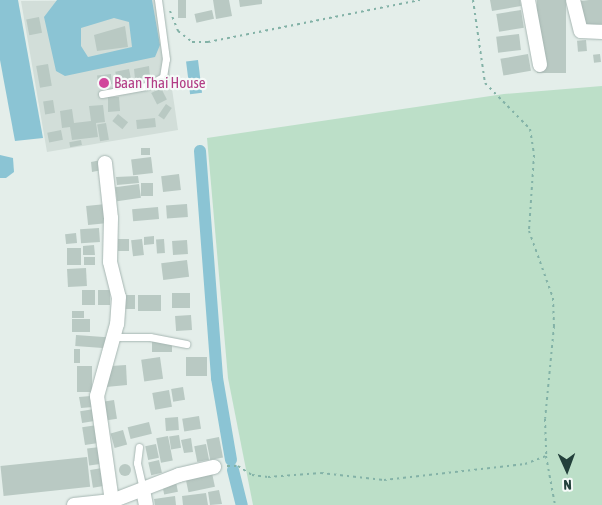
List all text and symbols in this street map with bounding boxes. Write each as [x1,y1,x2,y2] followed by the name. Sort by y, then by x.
[114,74,206,92] place label: Baan Thai House
[98,77,110,89] marker: Baan Thai House
[542,445,592,495] north arrow
[563,477,572,493] text: N

